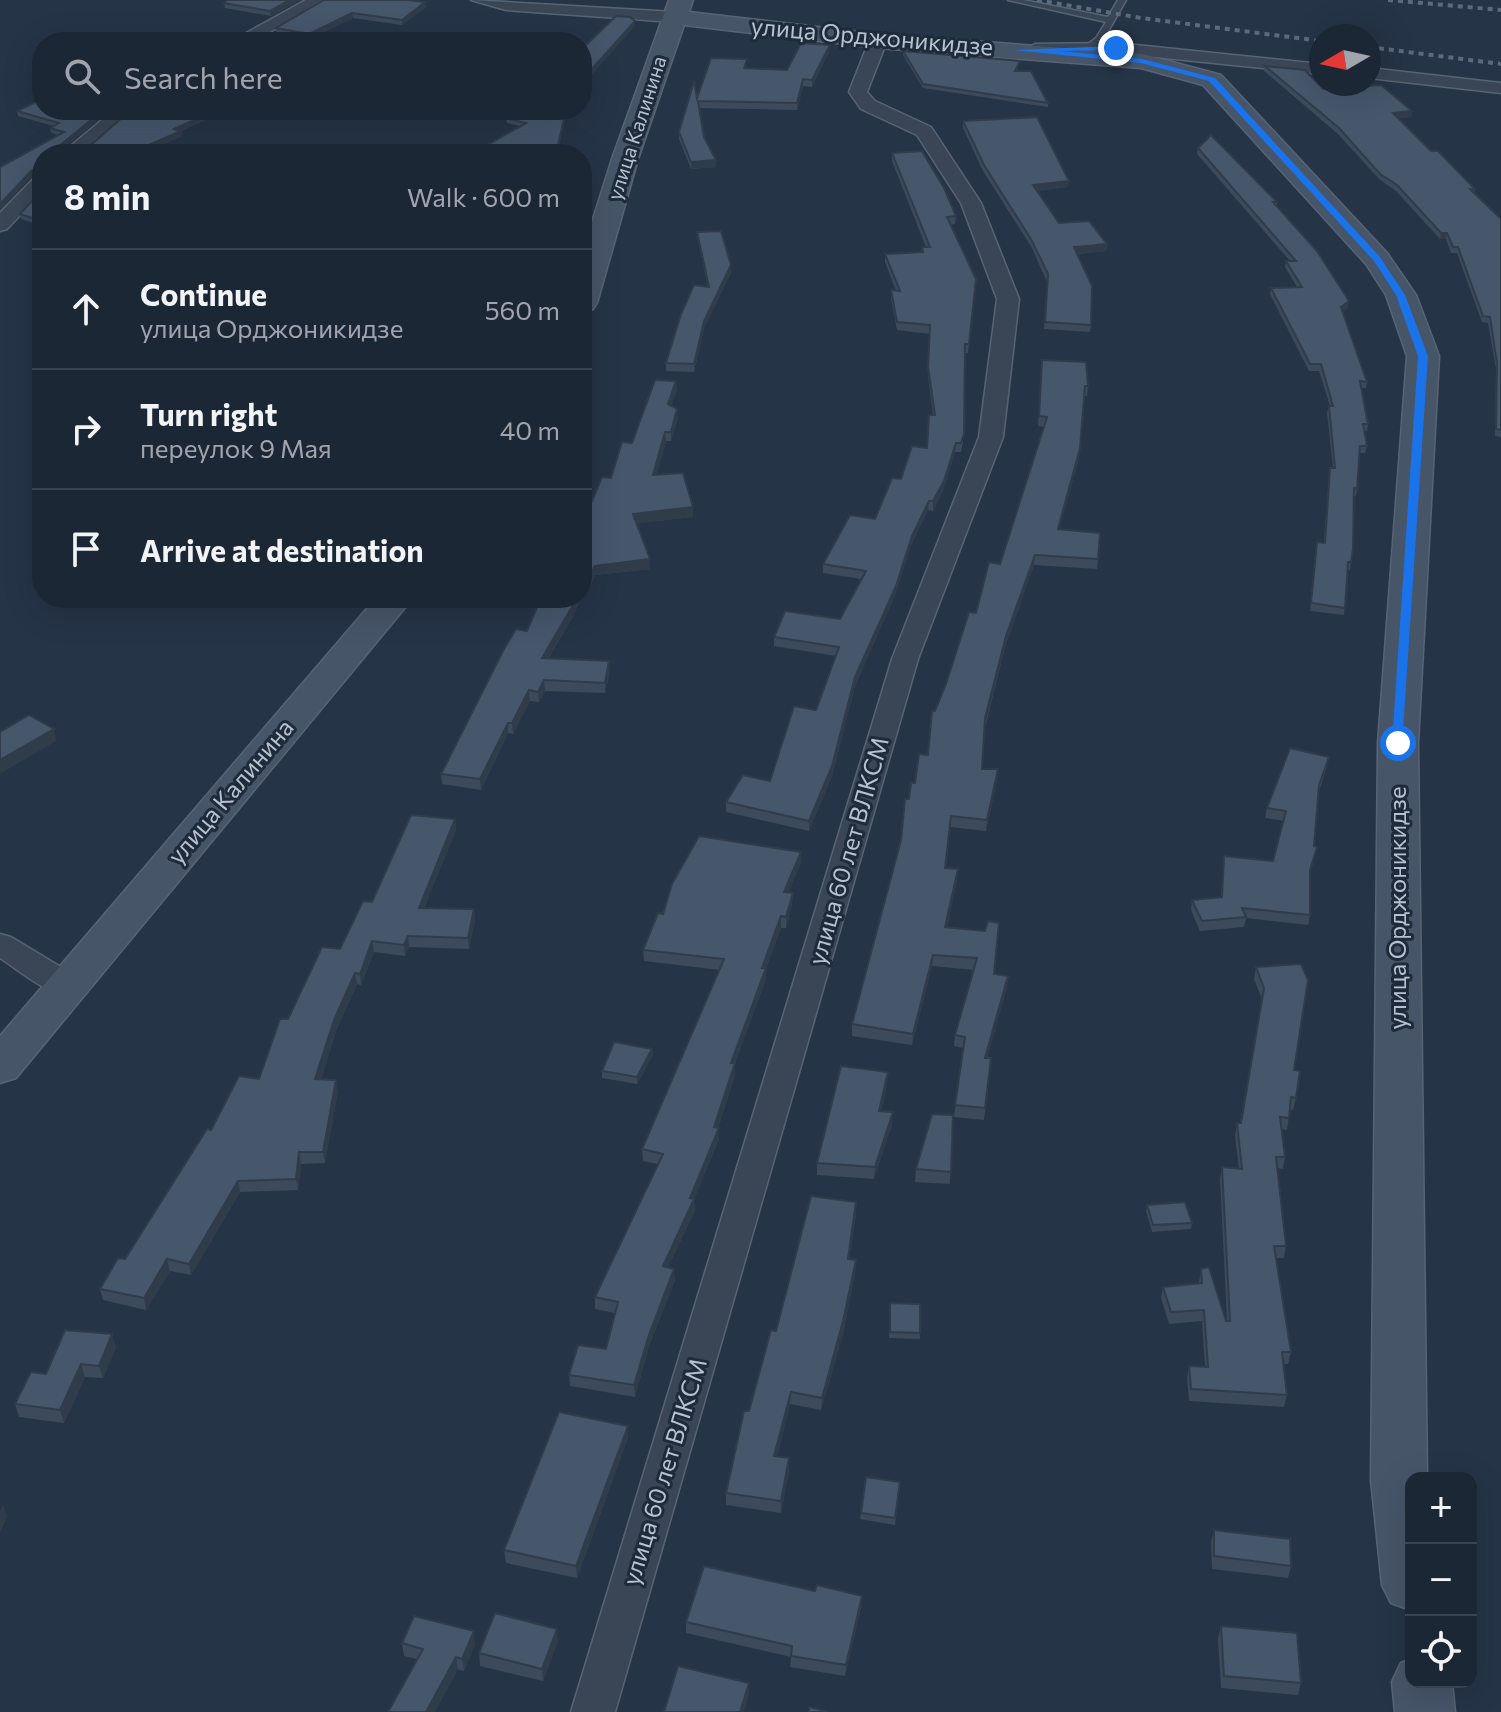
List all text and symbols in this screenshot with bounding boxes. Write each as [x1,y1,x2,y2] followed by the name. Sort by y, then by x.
[750,10,994,61] street label: улица Орджоникидзе
[1309,24,1381,96] north arrow
[1098,30,1134,66] route end
[32,32,592,120] search box
[601,53,671,203] street label: улица Калинина
[60,54,104,98] icon: search
[124,58,283,95] text: Search here
[64,175,150,217] text: 8 min
[407,181,560,212] text: Walk · 600 m
[140,275,267,312] text: Continue
[64,287,108,331] icon: ahead
[485,294,560,325] text: 560 m
[140,312,403,343] text: улица Орджоникидзе
[140,395,277,432] text: Turn right
[64,407,108,451] icon: right
[500,414,560,445] text: 40 m
[140,432,332,463] text: переулок 9 Мая
[64,527,108,571] icon: arrive
[140,531,424,568] text: Arrive at destination
[161,713,299,869] street label: улица Калинина
[1380,725,1416,761] route start
[801,733,894,968] street label: улица 60 лет ВЛКСМ
[1382,786,1411,1030] street label: улица Орджоникидзе
[615,1355,712,1589] street label: улица 60 лет ВЛКСМ
[1405,1472,1477,1688] map controls
[1405,1472,1477,1544] button: +
[1405,1544,1477,1616] button: −
[1405,1616,1477,1688] button: locate

